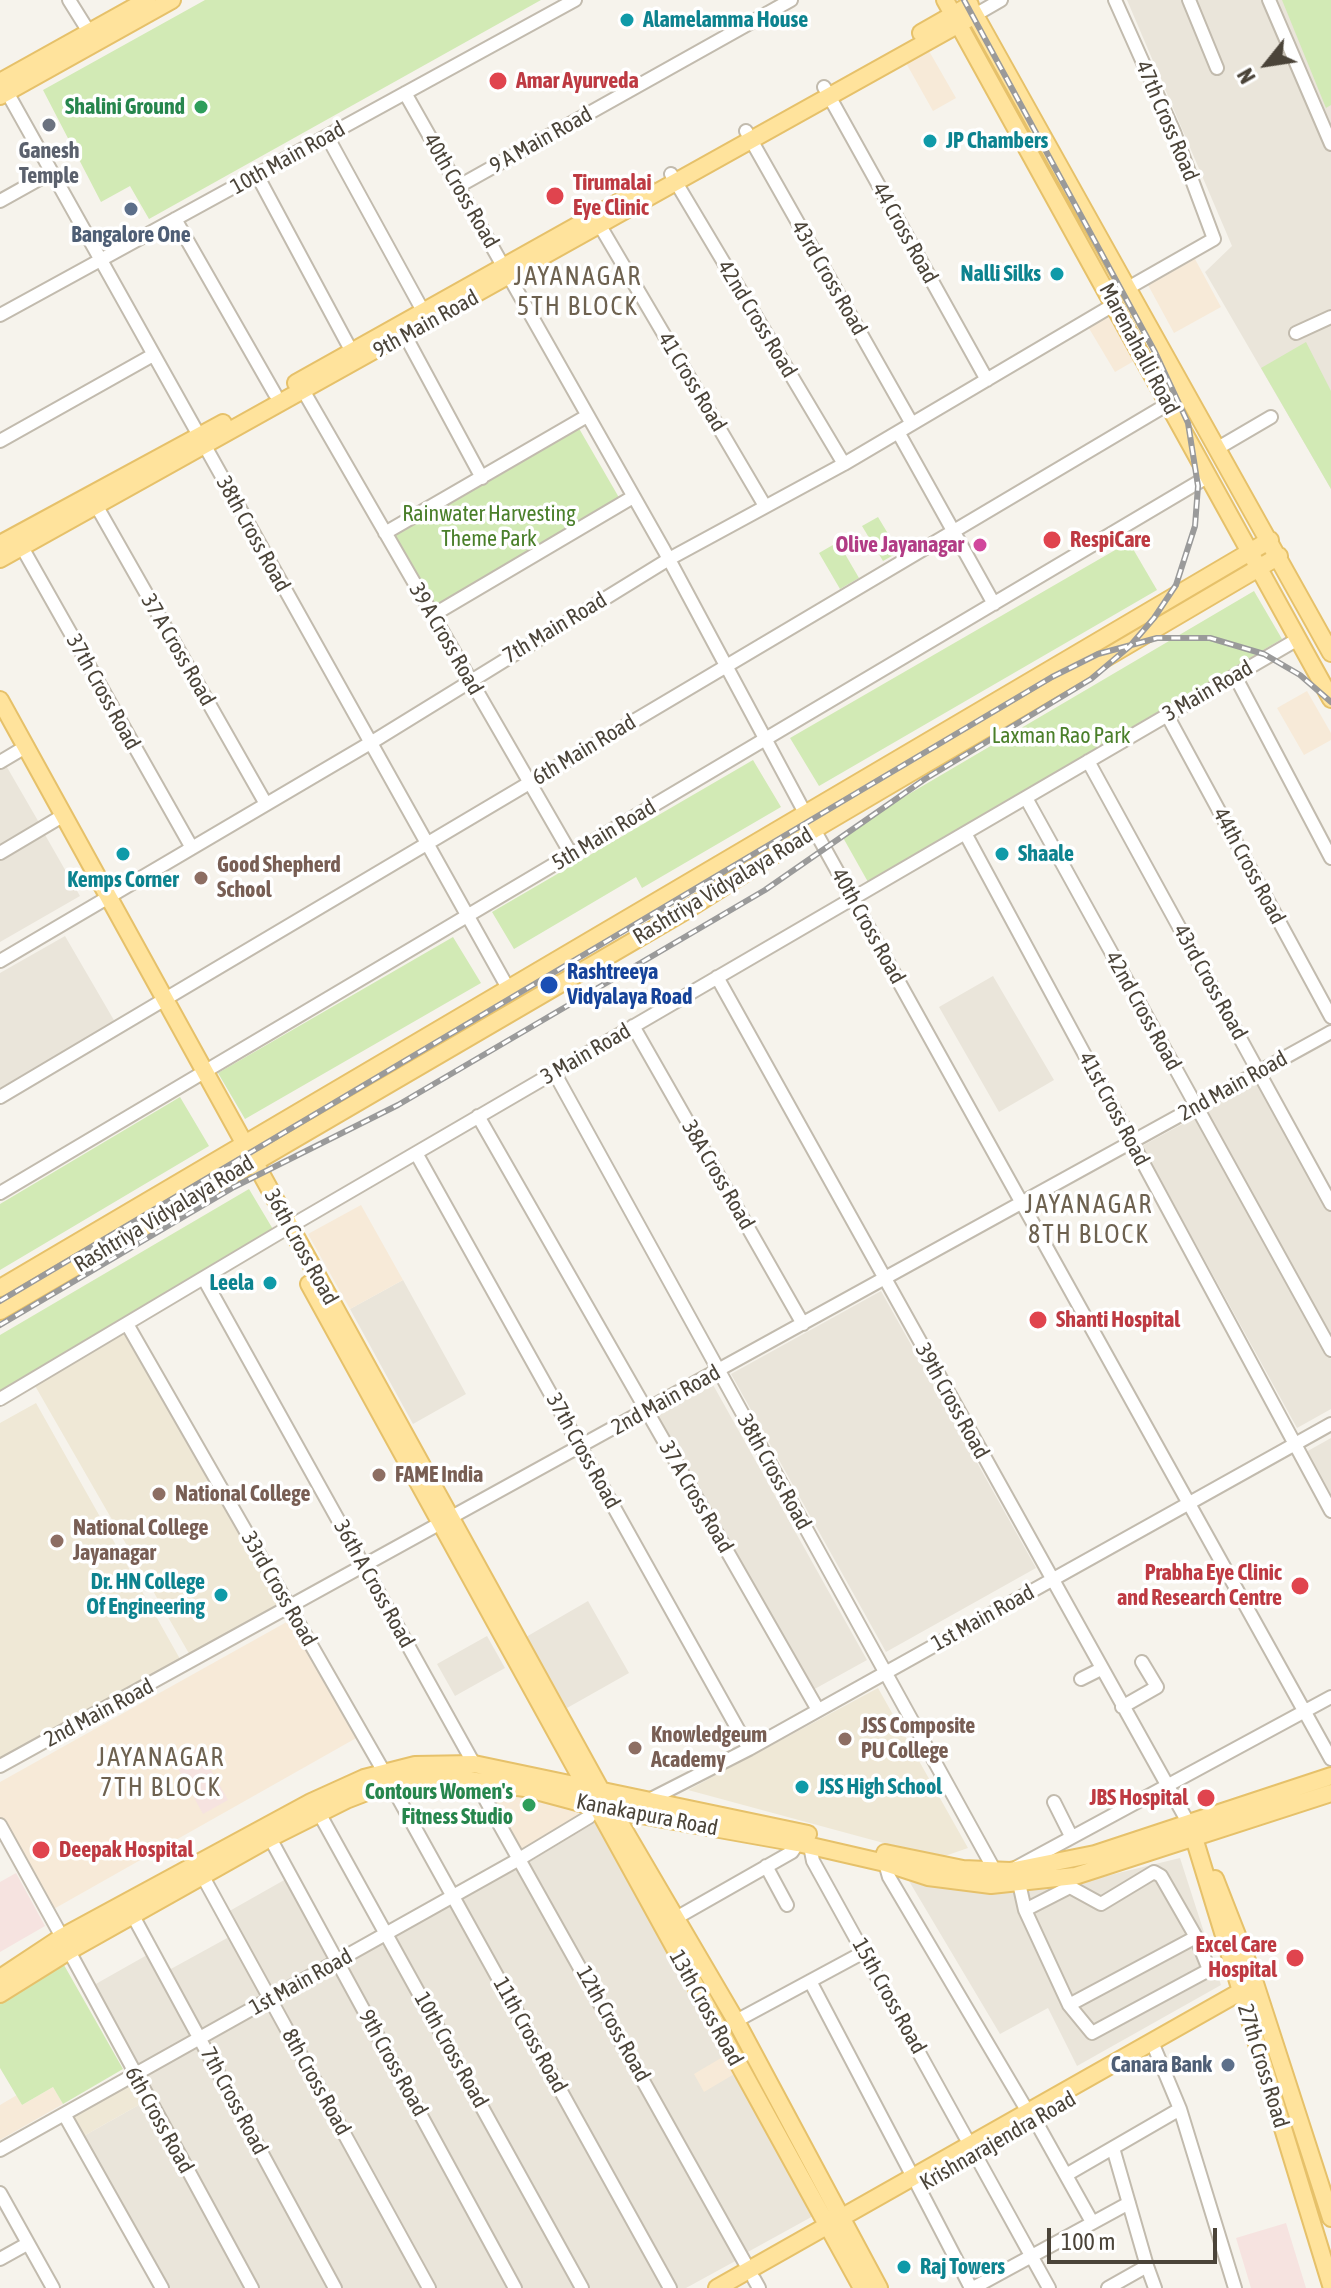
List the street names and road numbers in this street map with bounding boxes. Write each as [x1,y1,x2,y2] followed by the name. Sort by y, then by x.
[1130,57,1204,185] street label: 47th Cross Road
[485,101,597,179] street label: 9 A Main Road
[226,116,350,200] street label: 10th Main Road
[418,129,504,253] street label: 40th Cross Road
[867,178,943,288] street label: 44 Cross Road
[786,216,872,340] street label: 43rd Cross Road
[712,256,802,382] street label: 42nd Cross Road
[1093,279,1185,419] street label: Marenahalli Road
[369,284,483,364] street label: 9th Main Road
[652,328,732,436] street label: 41 Cross Road
[210,472,296,596] street label: 38th Cross Road
[403,578,489,700] street label: 39 A Cross Road
[498,587,612,669] street label: 7th Main Road
[135,589,221,711] street label: 37 A Cross Road
[60,630,146,754] street label: 37th Cross Road
[1159,655,1257,727] street label: 3 Main Road
[527,709,641,791] street label: 6th Main Road
[547,794,661,876] street label: 5th Main Road
[1207,803,1291,929] street label: 44th Cross Road
[628,822,818,950] street label: Rashtriya Vidyalaya Road
[825,864,911,988] street label: 40th Cross Road
[1167,920,1253,1044] street label: 43rd Cross Road
[1099,947,1187,1075] street label: 42nd Cross Road
[537,1018,635,1090] street label: 3 Main Road
[1174,1045,1292,1127] street label: 2nd Main Road
[1073,1048,1155,1170] street label: 41st Cross Road
[676,1116,760,1234] street label: 38A Cross Road
[69,1150,259,1278] street label: Rashtriya Vidyalaya Road
[258,1185,344,1309] street label: 36th Cross Road
[909,1339,995,1463] street label: 39th Cross Road
[607,1359,725,1441] street label: 2nd Main Road
[540,1389,626,1513] street label: 37th Cross Road
[731,1410,817,1534] street label: 38th Cross Road
[653,1436,739,1558] street label: 37 A Cross Road
[328,1516,420,1652] street label: 36th A Cross Road
[236,1527,322,1651] street label: 33rd Cross Road
[927,1579,1039,1657] street label: 1st Main Road
[40,1673,158,1753] street label: 2nd Main Road
[574,1788,720,1842] street label: Kanakapura Road
[846,1934,932,2058] street label: 15th Cross Road
[245,1943,357,2021] street label: 1st Main Road
[663,1946,749,2070] street label: 13th Cross Road
[570,1962,656,2086] street label: 12th Cross Road
[487,1973,573,2097] street label: 11th Cross Road
[408,1988,494,2112] street label: 10th Cross Road
[1232,2001,1294,2131] street label: 27th Cross Road
[353,2005,433,2121] street label: 9th Cross Road
[276,2024,356,2140] street label: 8th Cross Road
[195,2043,273,2159] street label: 7th Cross Road
[119,2062,199,2178] street label: 6th Cross Road
[915,2086,1081,2196] street label: Krishnarajendra Road

